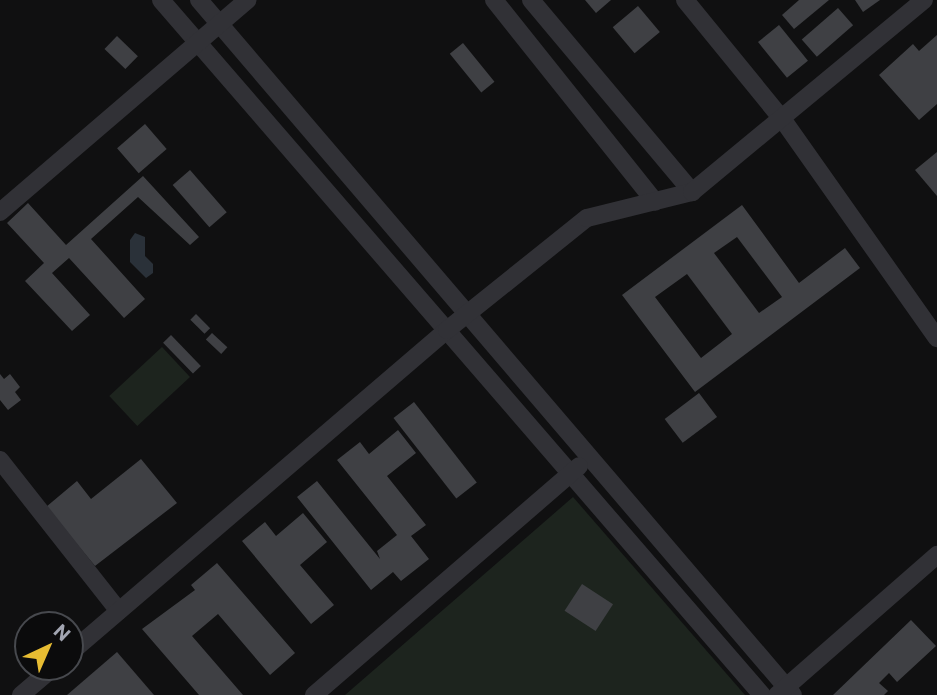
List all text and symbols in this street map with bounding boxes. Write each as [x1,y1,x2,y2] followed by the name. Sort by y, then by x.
[14,611,84,681] north arrow
[49,619,76,645] text: N

